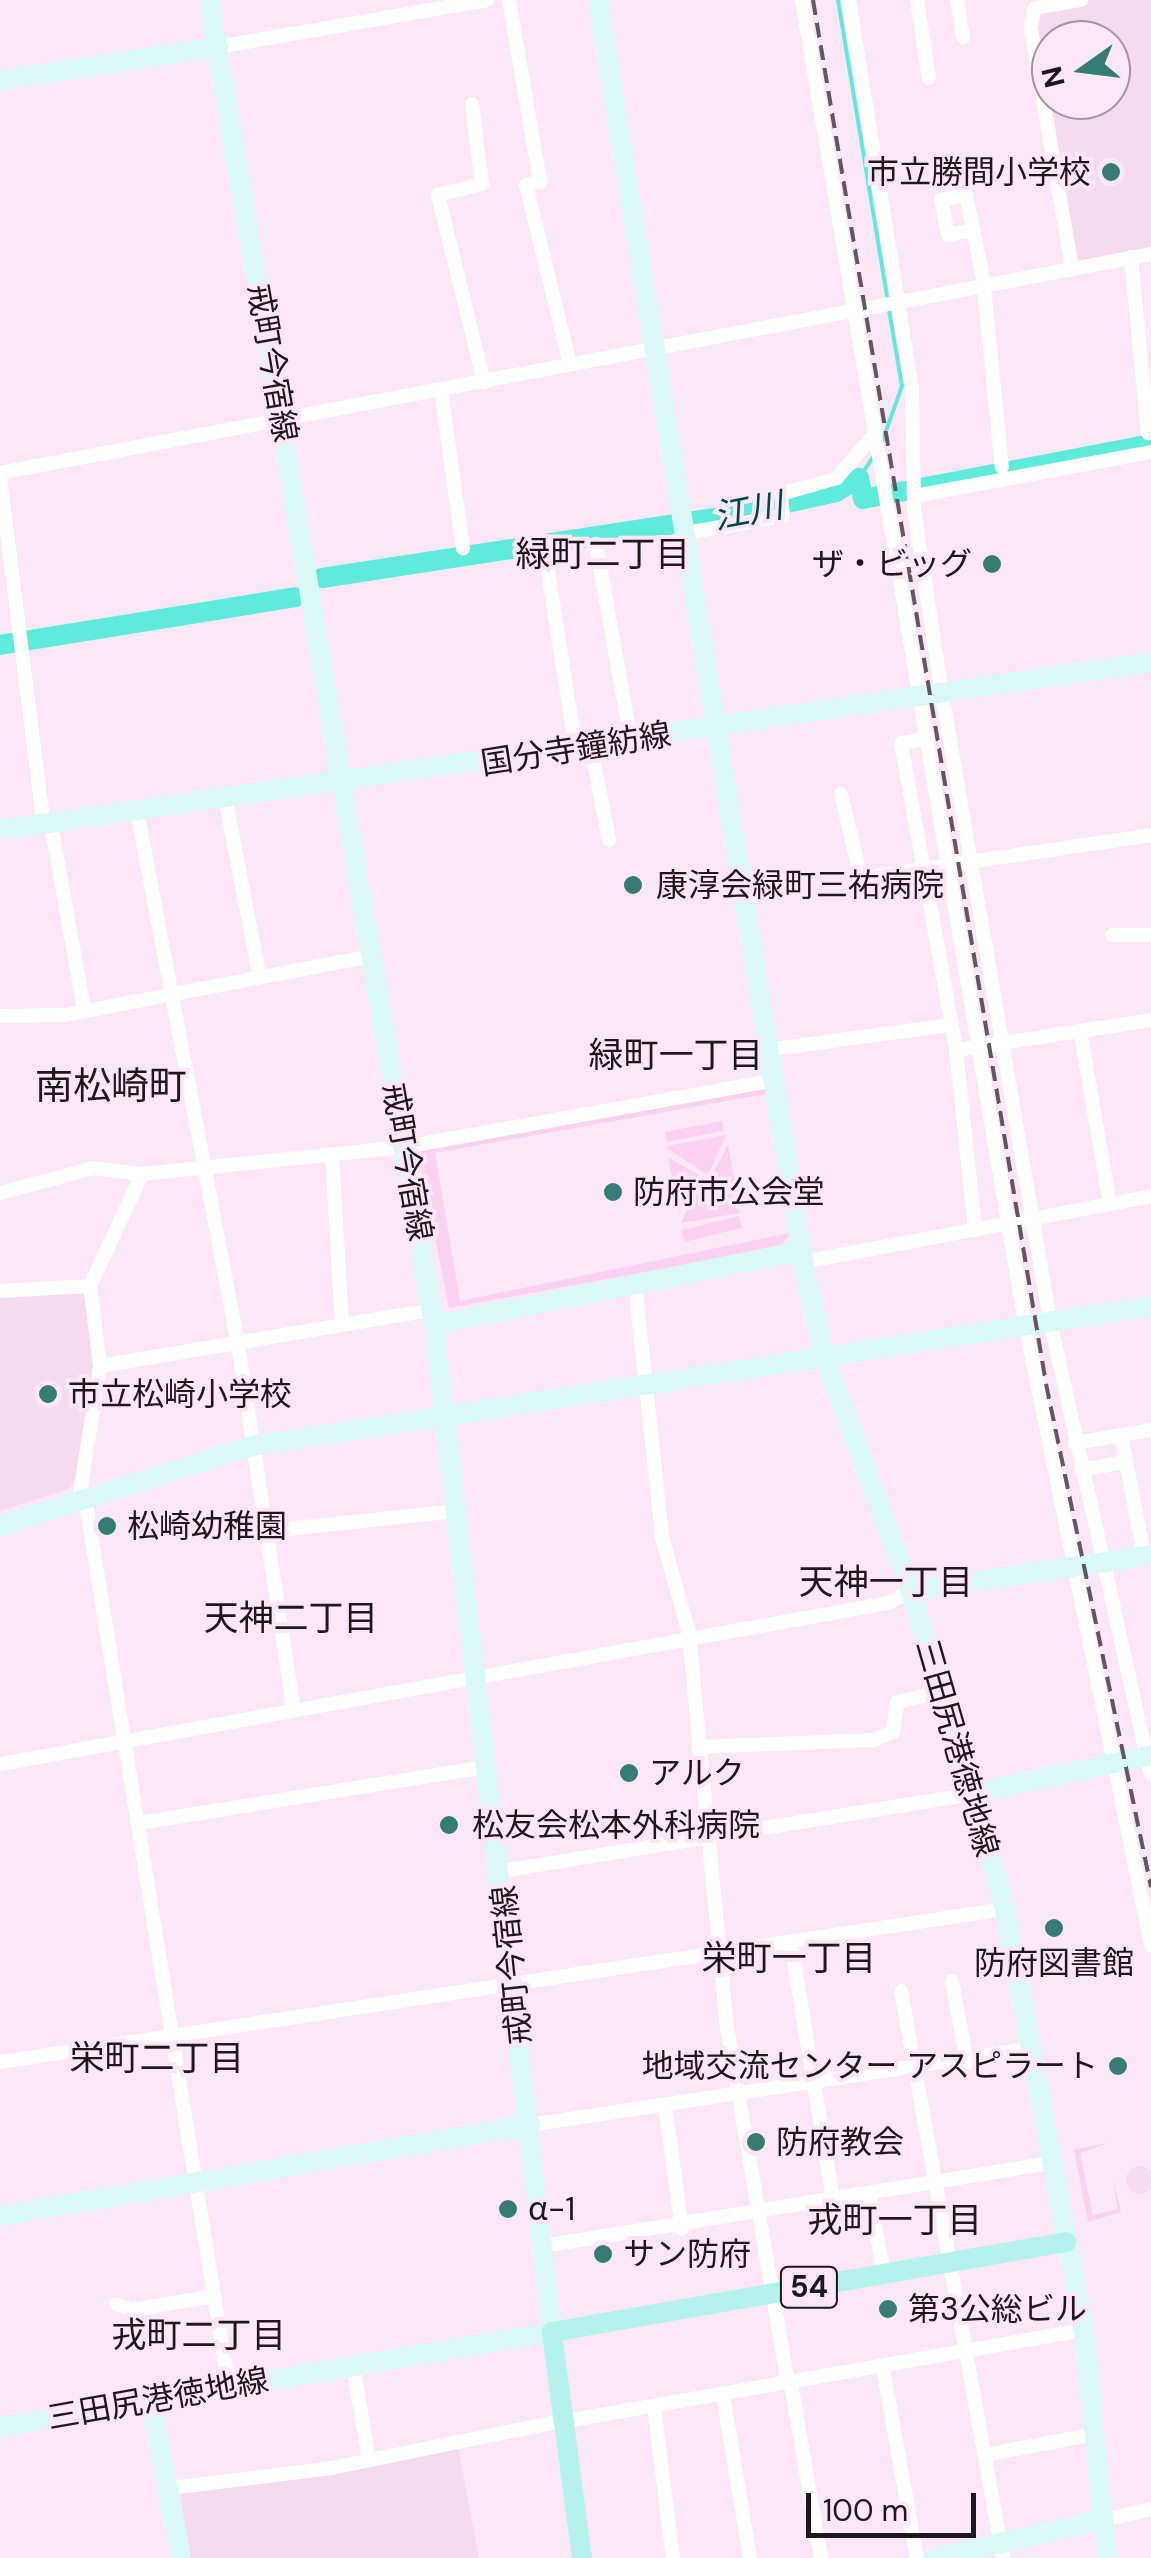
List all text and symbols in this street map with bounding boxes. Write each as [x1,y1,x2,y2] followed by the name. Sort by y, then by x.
[1031,20,1131,120] north arrow
[1033,63,1074,91] text: N
[867,153,1091,191] place label: 市立勝間小学校
[1100,161,1122,183] marker: 市立勝間小学校
[239,281,305,445] street label: 戒町今宿線
[710,484,786,538] water label: 江川
[516,533,690,575] district label: 緑町二丁目
[812,545,972,583] place label: ザ・ビッグ
[981,553,1003,575] marker: ザ・ビッグ
[478,715,674,783] street label: 国分寺鐘紡線
[656,866,944,904] place label: 康淳会緑町三祐病院
[620,872,646,898] marker: 康淳会緑町三祐病院
[589,1034,763,1076] district label: 緑町一丁目
[35,1064,187,1110] district label: 南松崎町
[374,1080,440,1244] street label: 戒町今宿線
[633,1173,825,1211] place label: 防府市公会堂
[602,1181,624,1203] marker: 防府市公会堂
[68,1375,292,1413] place label: 市立松崎小学校
[37,1383,59,1405] marker: 市立松崎小学校
[127,1507,287,1545] place label: 松崎幼稚園
[96,1515,118,1537] marker: 松崎幼稚園
[799,1561,973,1603] district label: 天神一丁目
[204,1597,378,1639] district label: 天神二丁目
[908,1635,1006,1861] street label: 三田尻港徳地線
[649,1754,745,1792] place label: アルク
[618,1762,640,1784] marker: アルク
[472,1806,760,1844] place label: 松友会松本外科病院
[436,1812,462,1838] marker: 松友会松本外科病院
[485,1883,539,2047] street label: 戒町今宿線
[1043,1917,1065,1939] marker: 防府図書館
[702,1937,876,1979] district label: 栄町一丁目
[974,1944,1134,1982] place label: 防府図書館
[70,2037,244,2079] district label: 栄町二丁目
[641,2047,1098,2085] place label: 地域交流センター アスピラート
[1107,2055,1129,2077] marker: 地域交流センター アスピラート
[776,2123,904,2161] place label: 防府教会
[745,2131,767,2153] marker: 防府教会
[528,2190,575,2228] place label: α-1
[497,2198,519,2220] marker: α-1
[808,2199,982,2241] district label: 戎町一丁目
[623,2235,751,2273] place label: サン防府
[592,2243,614,2265] marker: サン防府
[779,2262,839,2312] road number: 54
[908,2290,1087,2328] place label: 第3公総ビル
[877,2298,899,2320] marker: 第3公総ビル
[112,2314,286,2356] district label: 戎町二丁目
[44,2361,272,2437] street label: 三田尻港徳地線
[811,2473,981,2535] scale bar
[823,2491,908,2530] text: 100 m

